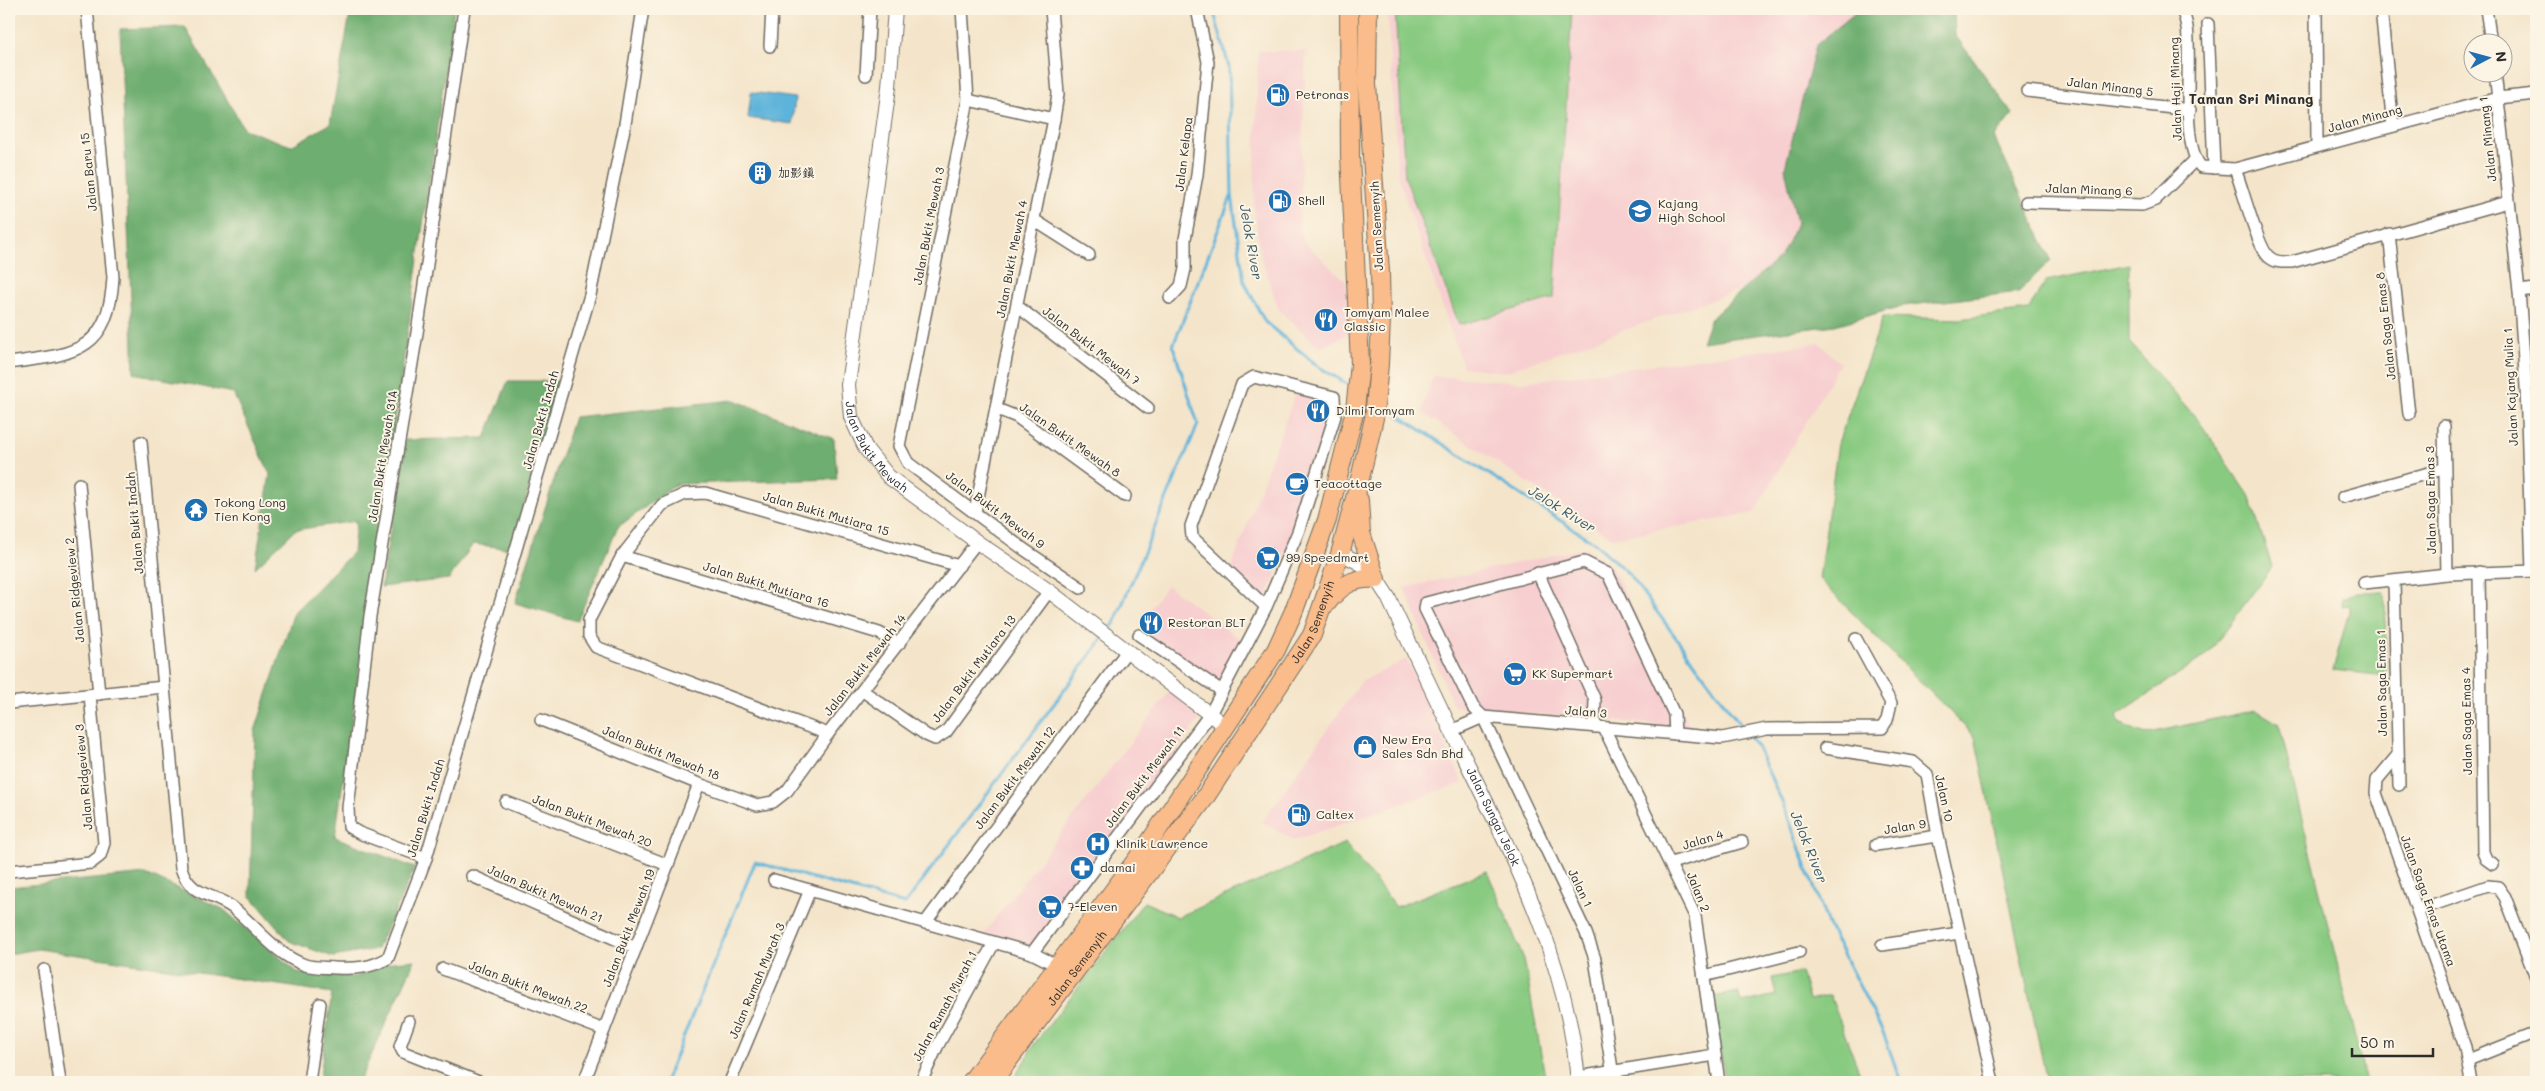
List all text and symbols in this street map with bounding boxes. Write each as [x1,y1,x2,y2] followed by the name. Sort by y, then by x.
[2462,32,2512,82] north arrow
[2165,37,2185,141] street label: Jalan Haji Minang
[2491,50,2511,63] text: N
[2066,73,2154,99] street label: Jalan Minang 5
[1265,82,1291,108] fuel station icon: Petronas
[1296,86,1349,102] place label: Petronas
[2189,89,2313,108] district label: Taman Sri Minang
[2475,96,2499,182] street label: Jalan Minang 1
[2326,100,2404,136] street label: Jalan Minang
[1170,116,1196,192] street label: Jalan Kelapa
[76,132,100,212] street label: Jalan Baru 15
[747,160,773,186] building icon: 加影鎮
[778,164,815,180] place label: 加影鎮
[909,166,947,286] street label: Jalan Bukit Mewah 3
[2045,179,2133,199] street label: Jalan Minang 6
[1366,181,1386,271] street label: Jalan Semenyih
[1267,188,1293,214] fuel station icon: Shell
[1298,192,1325,208] place label: Shell
[1658,195,1726,225] place label: Kajang High School
[1627,198,1653,224] school or university icon: Kajang High School
[992,199,1030,319] street label: Jalan Bukit Mewah 4
[1235,203,1267,281] water label: Jelok River
[2371,271,2399,381] street label: Jalan Saga Emas 8
[1040,302,1144,388] street label: Jalan Bukit Mewah 7
[1344,304,1429,334] place label: Tomyam Malee Classic
[1313,307,1339,333] restaurant icon: Tomyam Malee Classic
[2499,328,2521,447] street label: Jalan Kajang Mulia 1
[518,368,562,471] street label: Jalan Bukit Indah
[364,389,400,523] street label: Jalan Bukit Mewah 31A
[1017,398,1124,480] street label: Jalan Bukit Mewah 8
[1305,398,1331,424] restaurant icon: Dilmi Tomyam
[843,401,912,496] street label: Jalan Bukit Mewah
[1336,402,1415,418] place label: Dilmi Tomyam
[2421,446,2439,554] street label: Jalan Saga Emas 3
[943,467,1048,552] street label: Jalan Bukit Mewah 9
[122,471,146,575] street label: Jalan Bukit Indah
[1284,471,1310,497] cafe icon: Teacottage
[1314,475,1382,491] place label: Teacottage
[1525,480,1600,537] water label: Jelok River
[761,487,891,539] street label: Jalan Bukit Mutiara 15
[214,494,286,524] place label: Tokong Long Tien Kong
[183,497,209,523] temple icon: Tokong Long Tien Kong
[61,537,87,643] street label: Jalan Ridgeview 2
[1255,545,1281,571] supermarket icon: 99 Speedmart
[1286,549,1369,565] place label: 99 Speedmart
[701,557,831,611] street label: Jalan Bukit Mutiara 16
[1286,578,1337,666] street label: Jalan Semenyih
[819,610,909,719] street label: Jalan Bukit Mewah 14
[1138,610,1164,636] restaurant icon: Restoran BLT
[928,611,1019,725] street label: Jalan Bukit Mutiara 13
[1168,614,1246,630] place label: Restoran BLT
[2372,630,2390,736] street label: Jalan Saga Emas 1
[1502,661,1528,687] supermarket icon: KK Supermart
[1532,665,1613,681] place label: KK Supermart
[2457,667,2475,775] street label: Jalan Saga Emas 4
[1564,701,1608,721] street label: Jalan 3
[600,721,722,783] street label: Jalan Bukit Mewah 18
[1101,722,1188,830] street label: Jalan Bukit Mewah 11
[970,723,1058,832] street label: Jalan Bukit Mewah 12
[70,724,96,831] street label: Jalan Ridgeview 3
[1382,731,1463,761] place label: New Era Sales Sdn Bhd
[1352,734,1378,760] shop icon: New Era Sales Sdn Bhd
[402,756,448,859] street label: Jalan Bukit Indah
[1463,764,1524,868] street label: Jalan Sungai Jelok
[1932,773,1958,823] street label: Jalan 10
[530,790,655,850] street label: Jalan Bukit Mewah 20
[1286,802,1312,828] fuel station icon: Caltex
[1316,806,1354,822] place label: Caltex
[1786,808,1833,886] water label: Jelok River
[1883,815,1927,837] street label: Jalan 9
[1680,825,1725,853] street label: Jalan 4
[1085,831,1111,857] hospital icon: Klinik Lawrence
[2398,833,2460,969] street label: Jalan Saga Emas Utama
[1116,835,1208,851] place label: Klinik Lawrence
[1069,855,1095,881] pharmacy icon: damai
[1100,859,1136,875] place label: damai
[485,860,606,926] street label: Jalan Bukit Mewah 21
[598,866,658,989] street label: Jalan Bukit Mewah 19
[1565,866,1597,909] street label: Jalan 1
[1684,869,1714,914] street label: Jalan 2
[1037,894,1063,920] supermarket icon: 7-Eleven
[1068,898,1117,914] place label: 7-Eleven
[724,920,788,1041] street label: Jalan Rumah Murah 3
[1043,927,1110,1008] street label: Jalan Semenyih
[908,948,980,1063] street label: Jalan Rumah Murah 1
[467,956,590,1016] street label: Jalan Bukit Mewah 22
[2352,1026,2434,1058] scale bar
[2360,1032,2395,1052] text: 50 m

